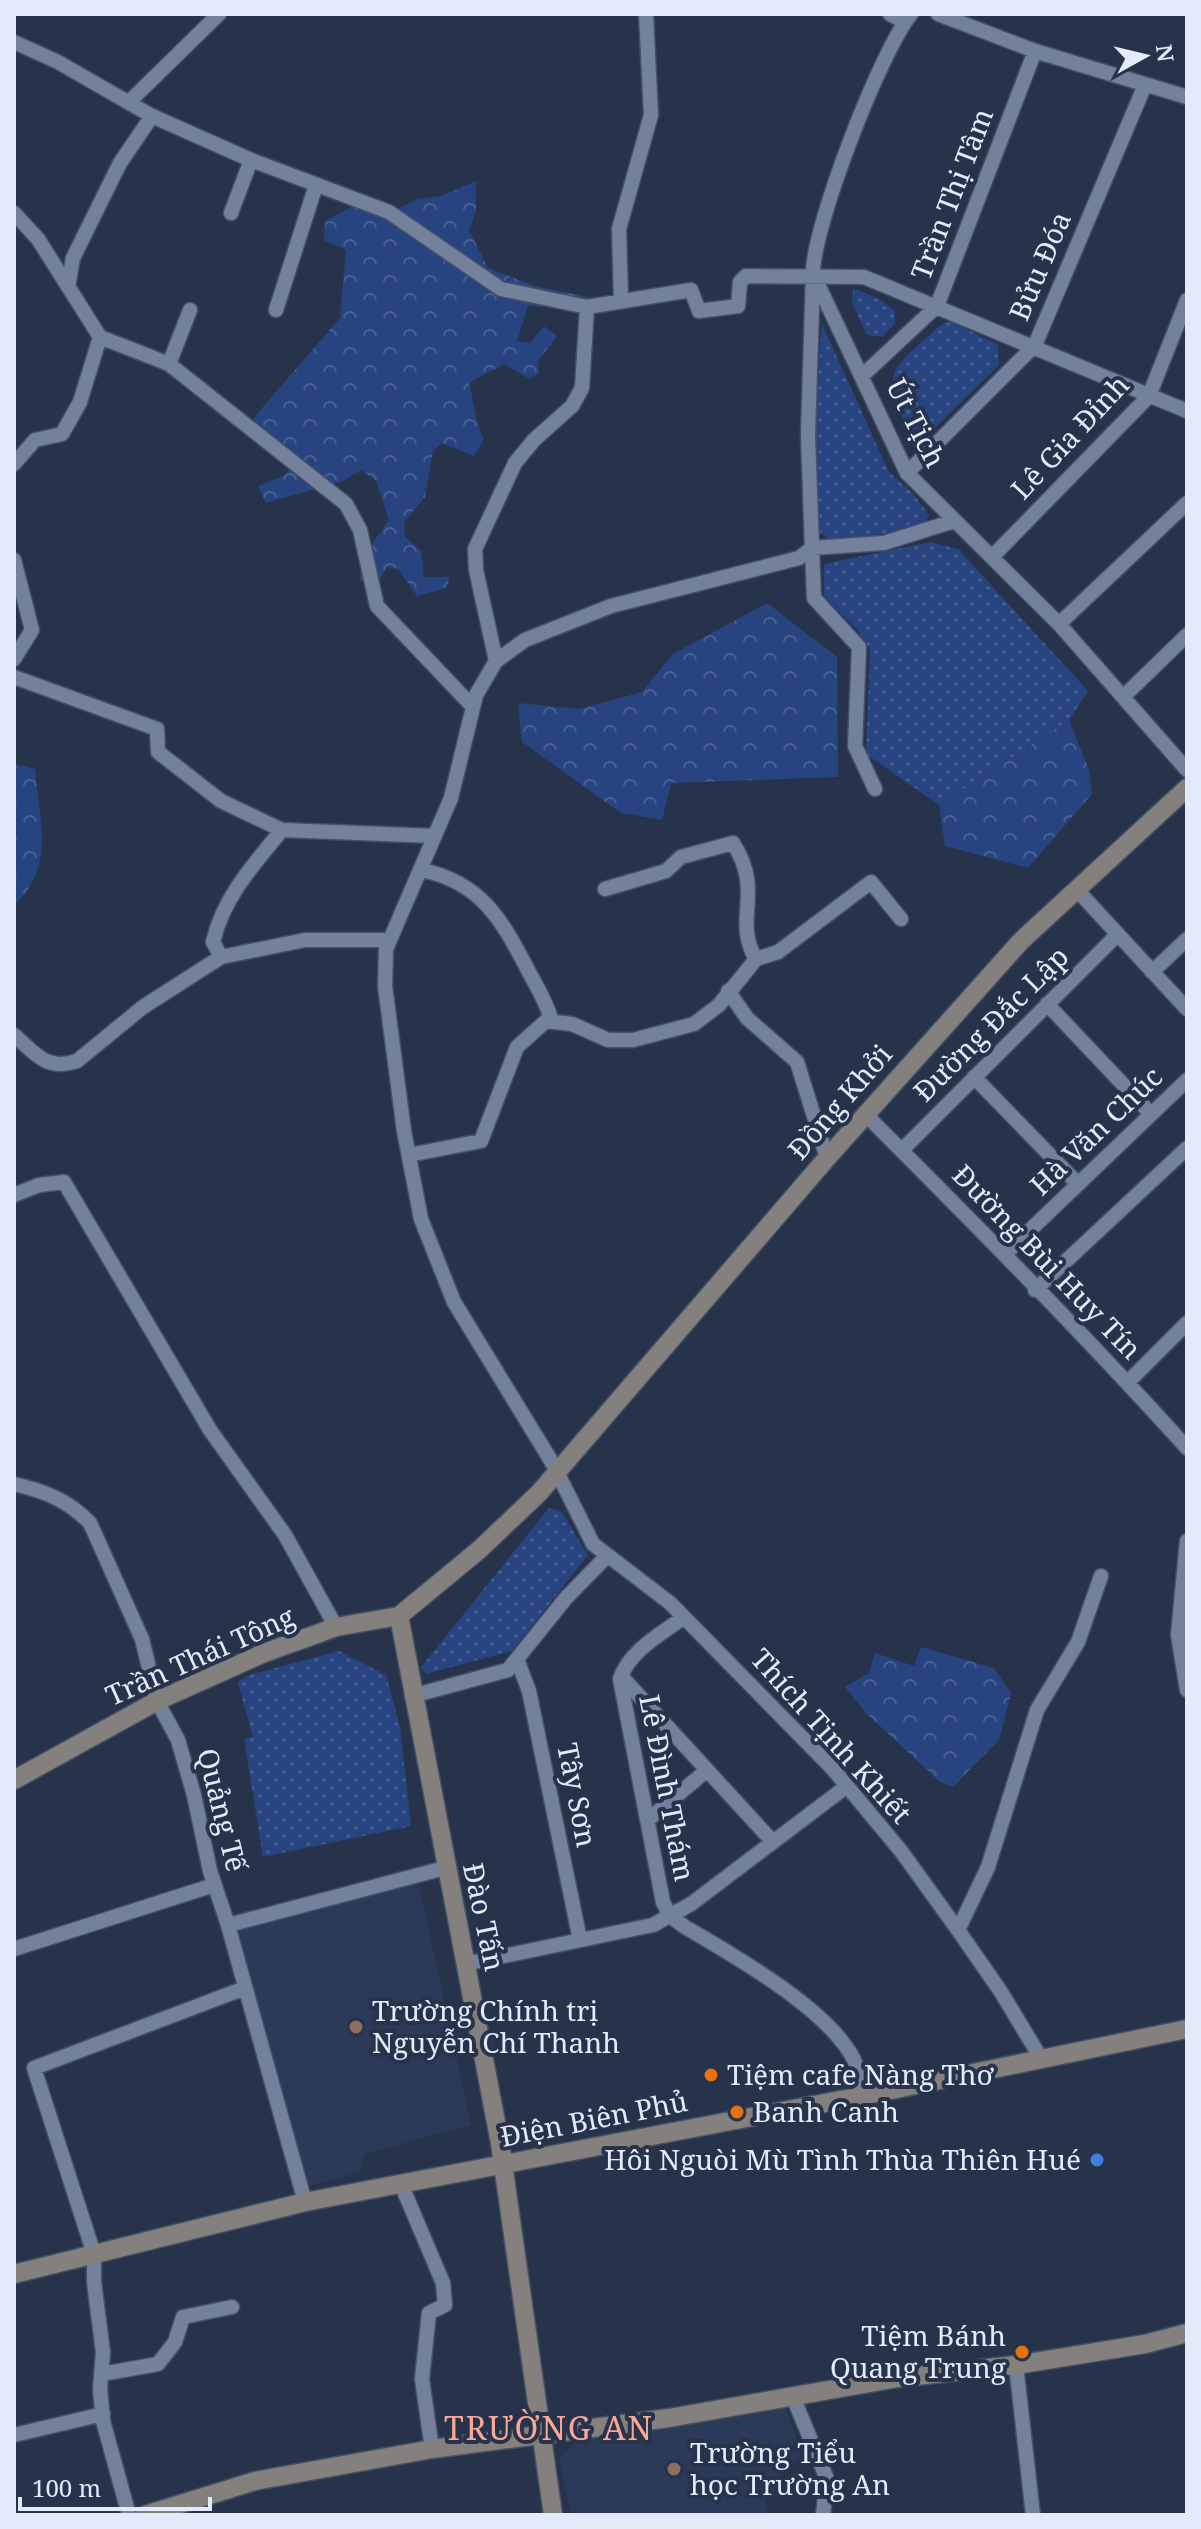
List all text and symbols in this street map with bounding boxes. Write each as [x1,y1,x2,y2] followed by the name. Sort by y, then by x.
[1105,16,1185,96] north arrow
[1150,42,1182,64] text: N
[901,103,1001,285] street label: Trần Thị Tâm
[999,205,1079,326] street label: Bửu Đóa
[1002,366,1137,507] street label: Lê Gia Đỉnh
[878,372,955,473] street label: Út Tịch
[904,937,1076,1109] street label: Đường Đắc Lập
[779,1036,900,1167] street label: Đồng Khởi
[1021,1058,1170,1203] street label: Hà Văn Chúc
[945,1156,1151,1367] street label: Đường Bùi Huy Tín
[99,1596,300,1714] street label: Trần Thái Tông
[743,1640,921,1831] street label: Thích Tịnh Khiết
[631,1691,705,1884] street label: Lê Đình Thám
[549,1739,607,1850] street label: Tây Sơn
[189,1744,257,1875] street label: Quảng Tế
[455,1859,515,1974] street label: Đào Tấn
[372,1991,620,2061] place label: Trường Chính trị Nguyễn Chí Thanh
[347,2018,365,2036] marker: Trường Chính trị Nguyễn Chí Thanh
[727,2055,994,2093] place label: Tiệm cafe Nàng Thơ
[702,2066,720,2084] marker: Tiệm cafe Nàng Thơ
[497,2081,691,2155] street label: Điện Biên Phủ
[753,2092,899,2130] place label: Banh Canh
[728,2103,746,2121] marker: Banh Canh
[604,2140,1081,2178] place label: Hôi Nguòi Mù Tình Thùa Thiên Hué
[1088,2151,1106,2169] marker: Hôi Nguòi Mù Tình Thùa Thiên Hué
[830,2316,1006,2386] place label: Tiệm Bánh Quang Trung
[1013,2343,1031,2361] marker: Tiệm Bánh Quang Trung
[444,2406,654,2449] district label: TRƯỜNG AN
[690,2433,890,2503] place label: Trường Tiểu học Trường An
[665,2460,683,2478] marker: Trường Tiểu học Trường An
[20,2461,210,2511] scale bar
[32,2471,101,2504] text: 100 m

